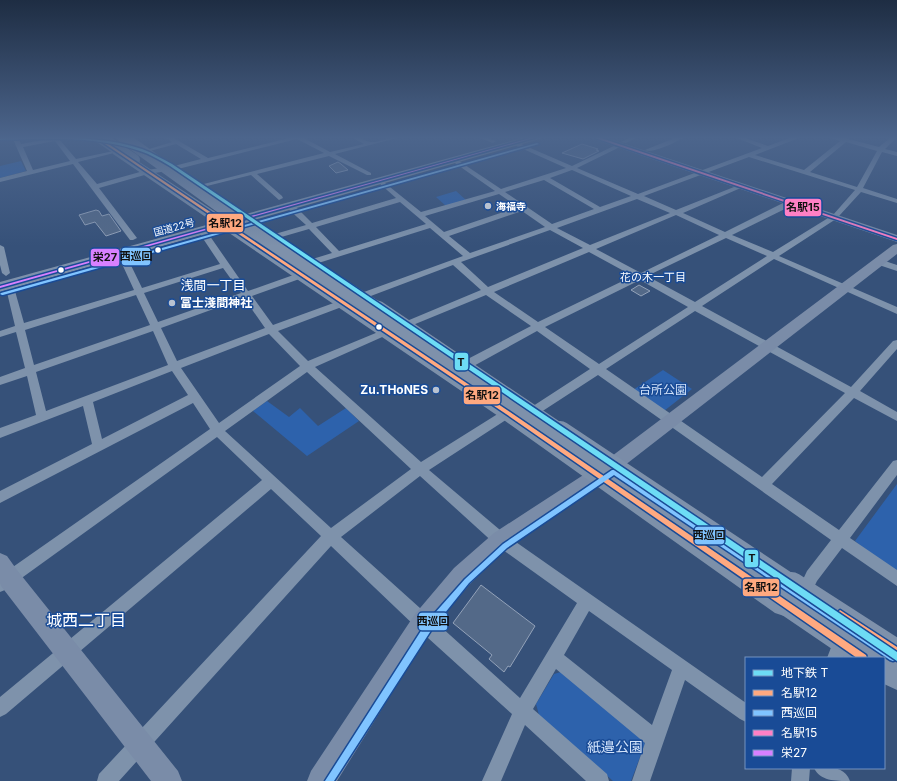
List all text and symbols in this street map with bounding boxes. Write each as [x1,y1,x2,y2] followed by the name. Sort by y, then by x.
[784,198,822,217] line badge: 名駅15
[496,200,526,212] place label: 海福寺
[786,200,820,214] text: 名駅15
[483,201,493,211] marker: 海福寺
[206,213,244,233] line badge: 名駅12
[152,216,196,238] street label: 国道22号
[208,216,242,230] text: 名駅12
[153,245,163,255] unlabelled marker
[121,247,151,266] line badge: 西巡回
[90,248,120,267] line badge: 栄27
[120,249,153,263] text: 西巡回
[93,250,117,264] text: 栄27
[56,265,66,275] unlabelled marker
[620,270,686,284] district label: 花の木一丁目
[180,277,246,293] district label: 浅間一丁目
[180,295,252,310] place label: 冨士淺間神社
[167,298,177,308] marker: 冨士淺間神社
[374,322,384,332] unlabelled marker
[454,352,469,371] line badge: T
[457,355,465,369] text: T
[360,382,428,397] place label: Zu.THoNES
[639,382,687,397] park label: 台所公園
[431,385,441,395] marker: Zu.THoNES
[463,386,501,405] line badge: 名駅12
[465,388,499,402] text: 名駅12
[694,526,725,545] line badge: 西巡回
[693,528,726,542] text: 西巡回
[744,549,759,568] line badge: T
[748,551,756,565] text: T
[742,578,780,597] line badge: 名駅12
[744,580,778,594] text: 名駅12
[46,610,126,630] district label: 城西二丁目
[418,612,448,631] line badge: 西巡回
[417,614,450,628] text: 西巡回
[745,657,885,769] legend
[781,665,828,680] text: 地下鉄 T
[781,685,817,700] text: 名駅12
[781,705,817,720] text: 西巡回
[781,725,817,740] text: 名駅15
[587,738,643,755] park label: 紙邉公園
[781,745,807,760] text: 栄27

